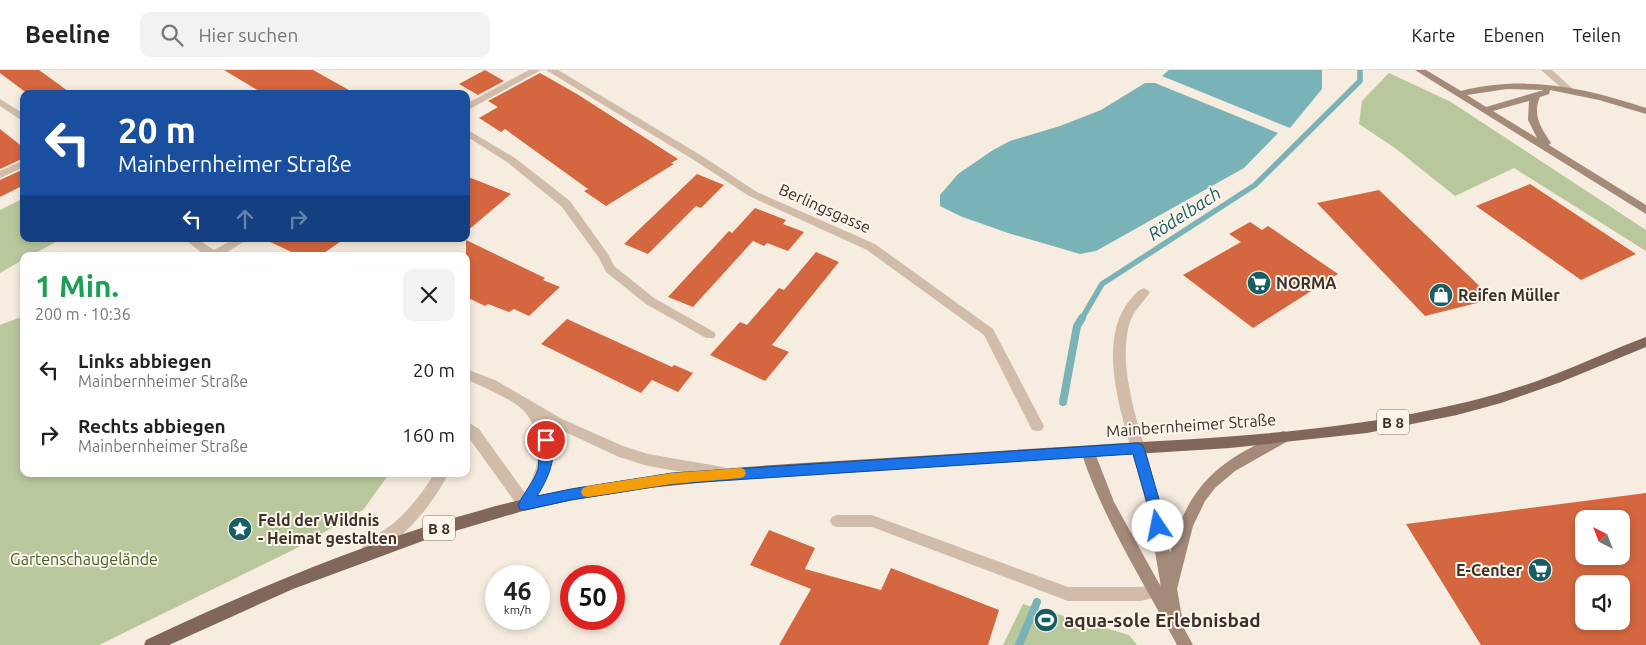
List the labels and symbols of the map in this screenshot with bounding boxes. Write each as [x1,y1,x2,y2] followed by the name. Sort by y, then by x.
[776,180,874,236] street label: Berlingsgasse
[1144,182,1224,244] water label: Rödelbach
[1246,270,1272,296] supermarket icon: NORMA
[1276,274,1337,292] place label: NORMA
[1428,282,1454,308] shop icon: Reifen Müller
[1458,286,1560,304] place label: Reifen Müller
[1105,410,1277,440] street label: Mainbernheimer Straße
[1377,410,1409,434] road number: B 8
[525,419,567,461] pin
[1131,499,1183,551] position arrow
[1575,510,1630,565] north arrow
[258,511,397,547] place label: Feld der Wildnis - Heimat gestalten
[227,516,253,542] place icon: Feld der Wildnis - Heimat gestalten
[423,516,455,540] road number: B 8
[10,550,158,568] park label: Gartenschaugelände
[1527,557,1553,583] supermarket icon: E-Center
[1456,561,1522,579] place label: E-Center
[560,565,625,630] speed limit sign: 50
[1033,607,1059,633] sports icon: aqua-sole Erlebnisbad
[1064,609,1261,631] place label: aqua-sole Erlebnisbad

